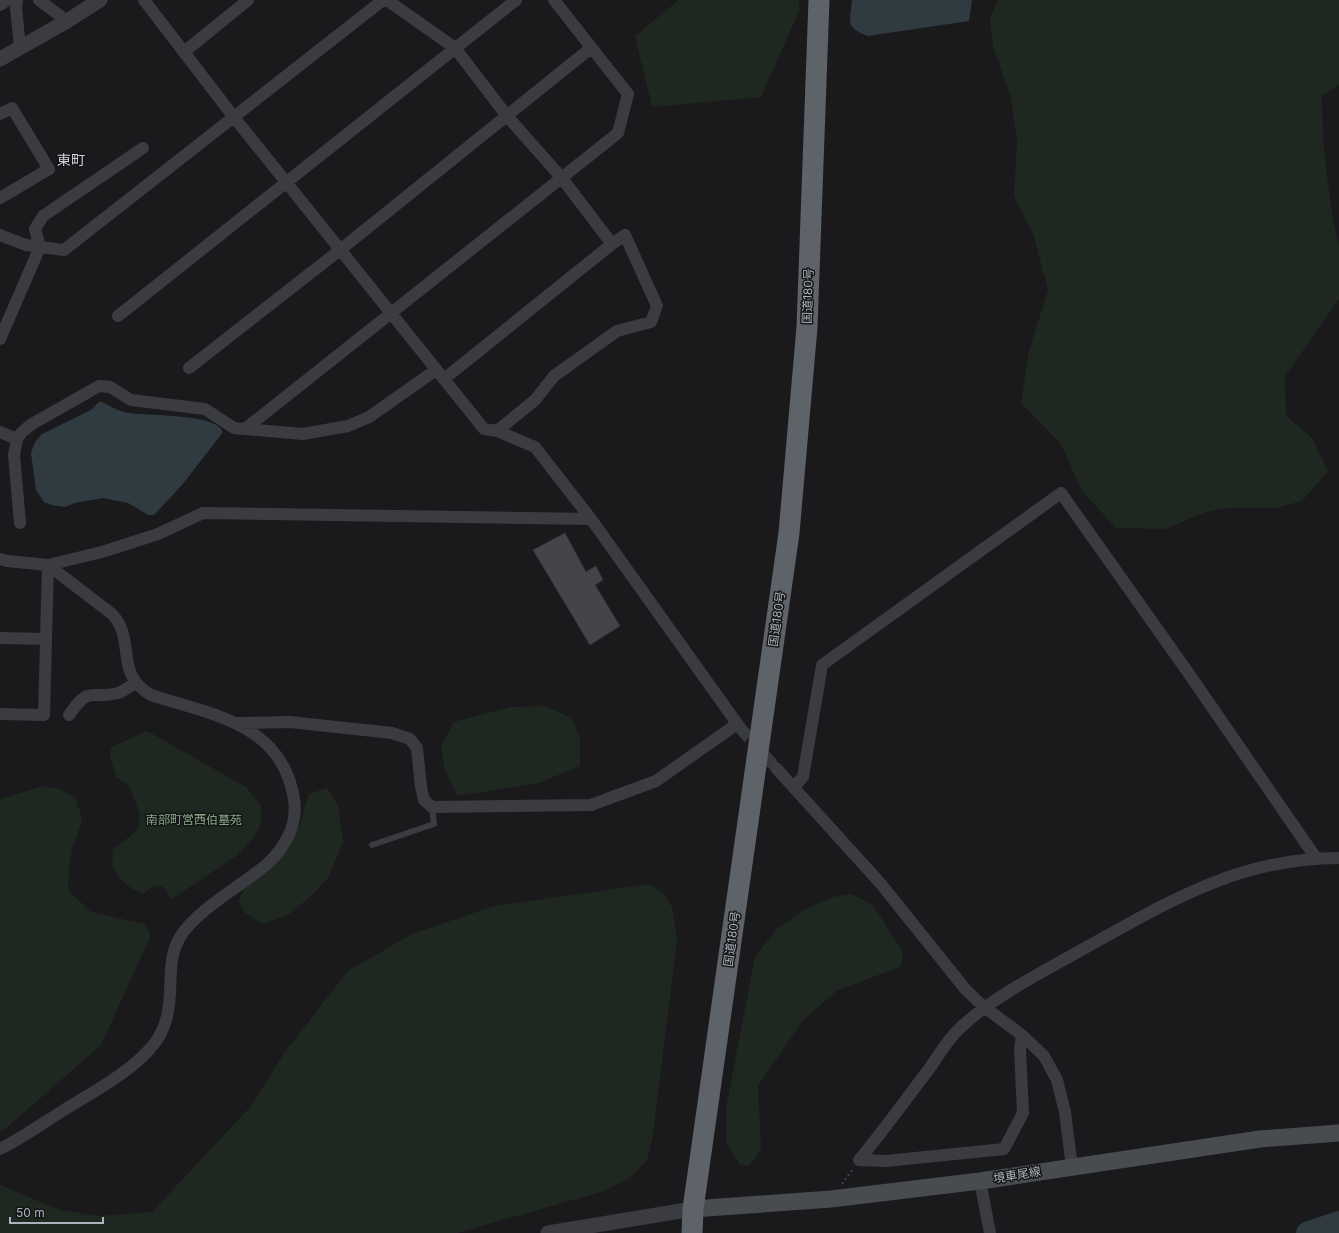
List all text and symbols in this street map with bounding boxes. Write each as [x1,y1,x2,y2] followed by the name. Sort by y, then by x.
[57,151,85,168] district label: 東町
[799,268,816,324] street label: 国道180号
[765,590,788,648] street label: 国道180号
[146,812,242,827] park label: 南部町営西伯墓苑
[720,910,743,968] street label: 国道180号
[992,1163,1042,1186] street label: 境車尾線
[10,1199,103,1225] scale bar
[16,1205,45,1220] text: 50 m

